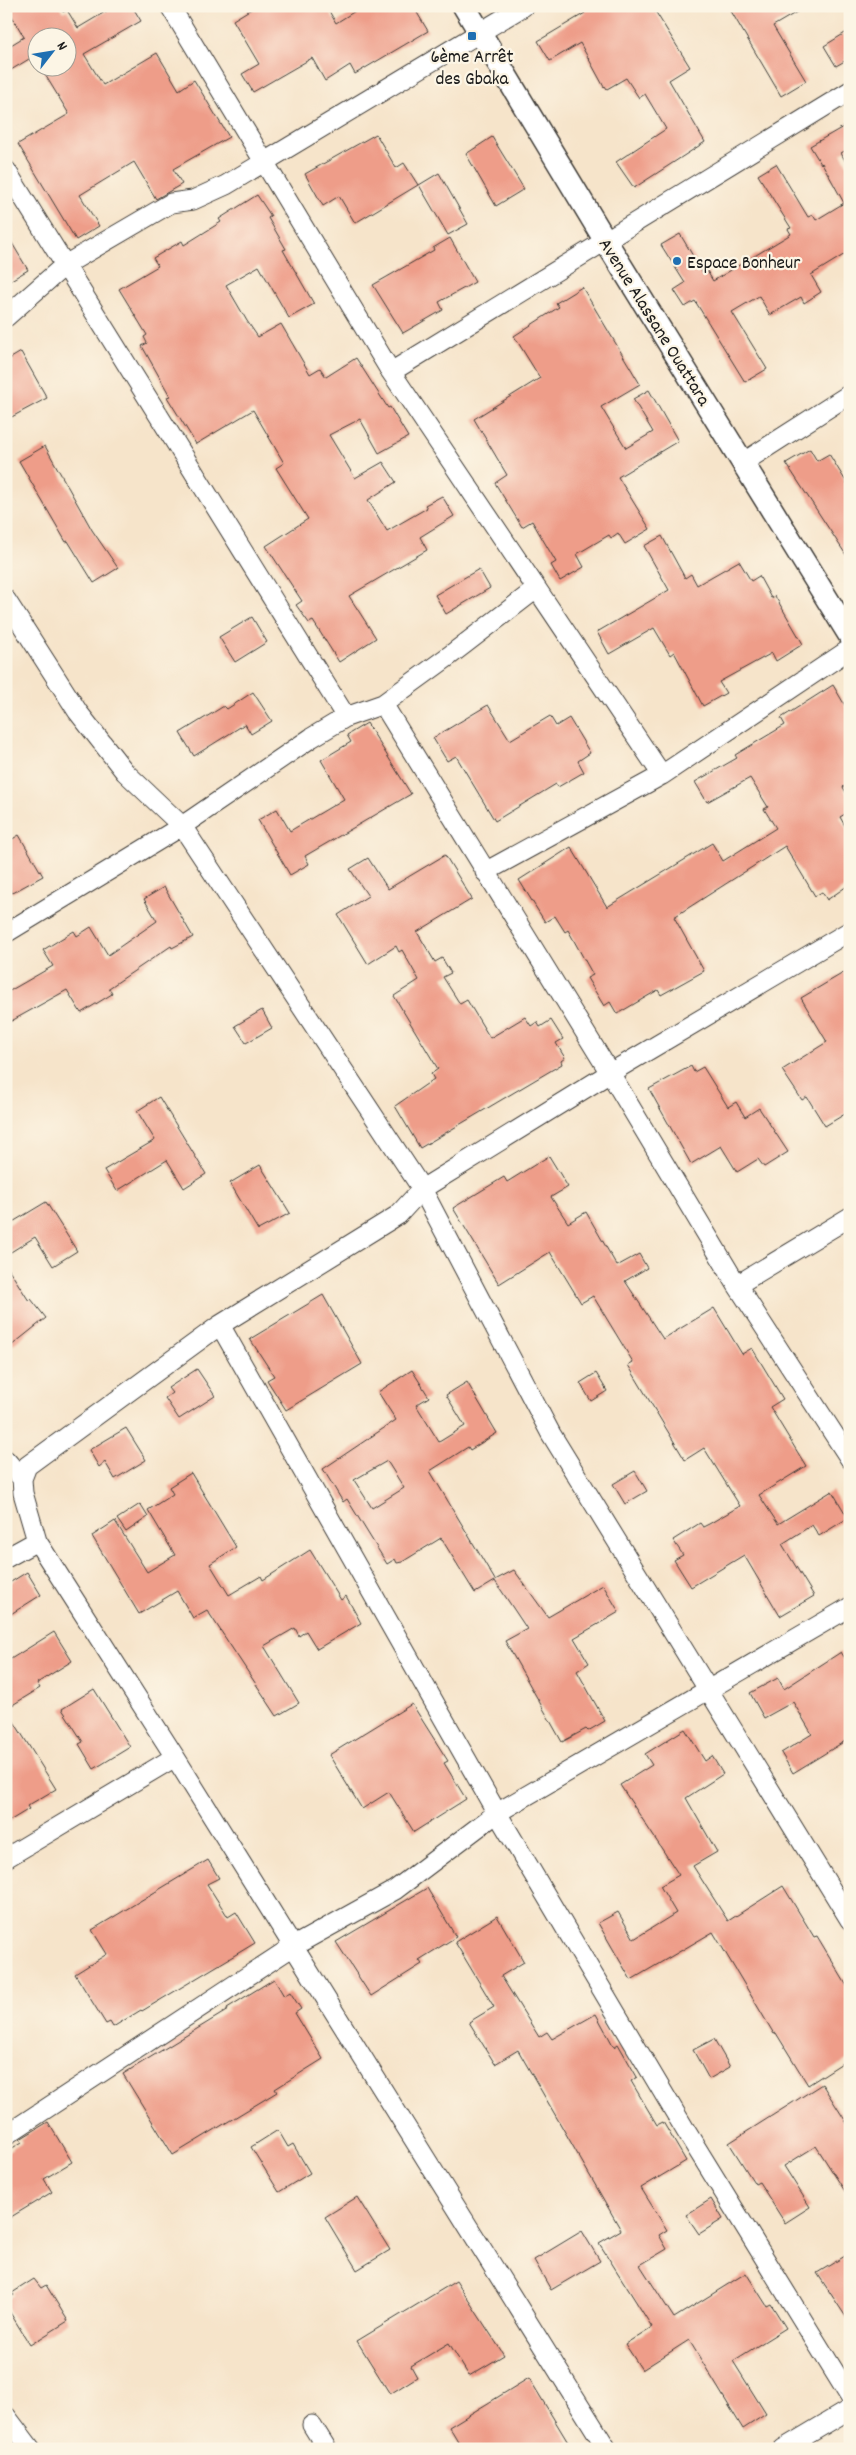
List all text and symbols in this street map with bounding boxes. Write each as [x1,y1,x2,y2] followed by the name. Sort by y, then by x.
[28,28,78,78] north arrow
[466,30,478,42] marker: 6ème Arrêt des Gbaka
[51,38,72,55] text: N
[431,45,513,94] place label: 6ème Arrêt des Gbaka
[590,234,716,413] street label: Avenue Alassane Ouattara
[687,251,800,278] place label: Espace Bonheur
[671,255,683,267] marker: Espace Bonheur

